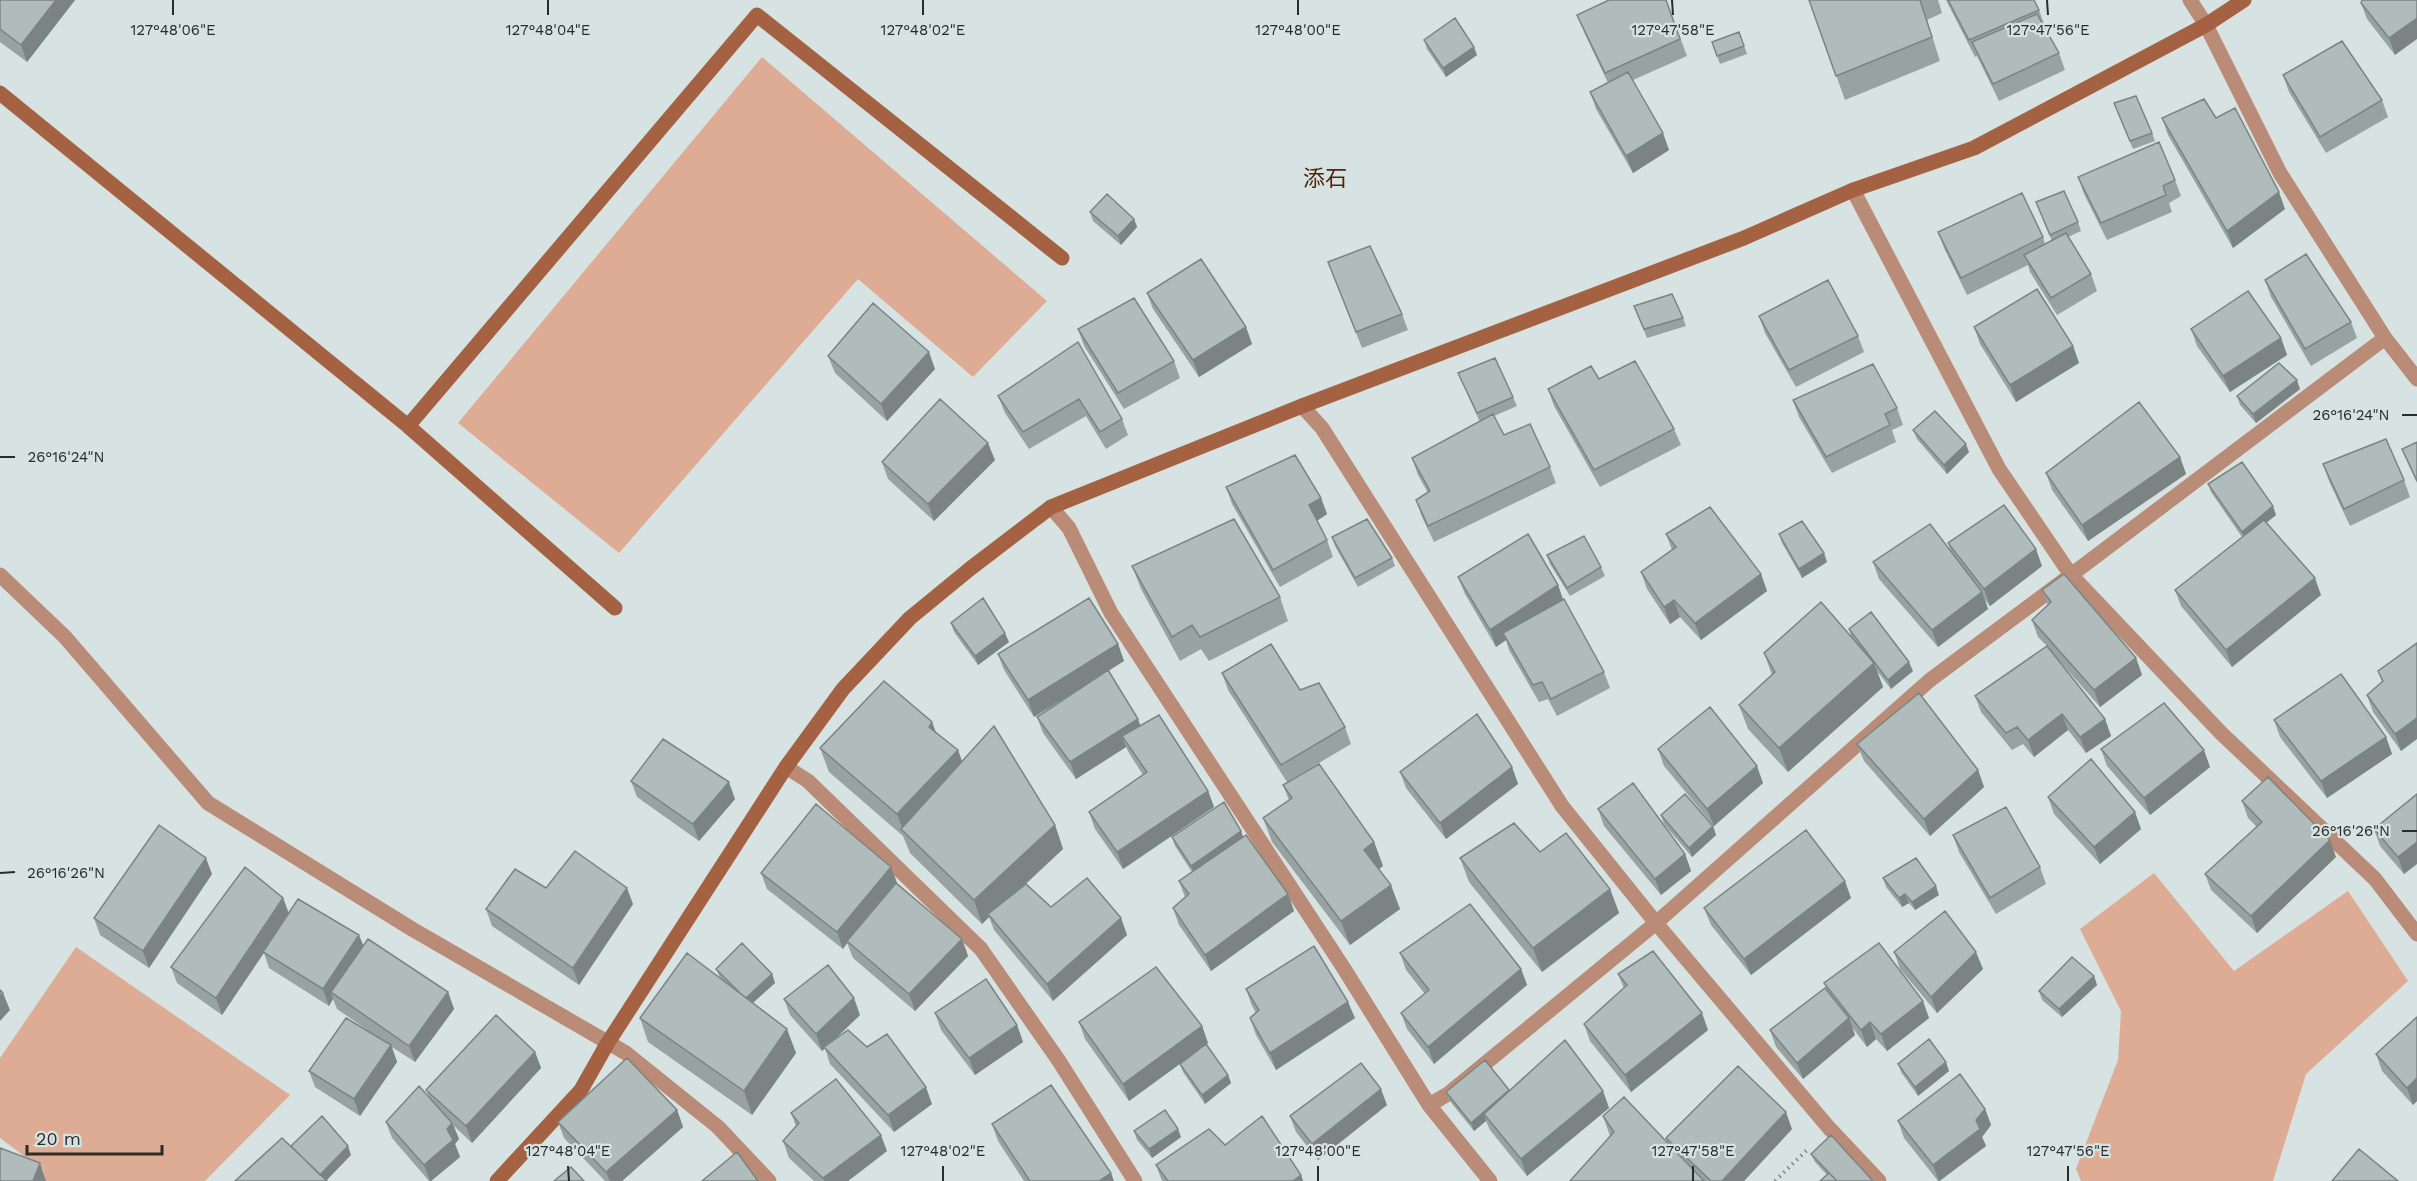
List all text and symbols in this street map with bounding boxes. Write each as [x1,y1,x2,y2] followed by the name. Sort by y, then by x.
[130,21,216,39] text: 127°48'06"E
[506,21,590,39] text: 127°48'04"E
[881,21,965,39] text: 127°48'02"E
[1255,21,1341,39] text: 127°48'00"E
[1631,21,1715,39] text: 127°47'58"E
[2006,21,2090,39] text: 127°47'56"E
[1303,166,1347,191] district label: 添石
[2312,406,2390,424] text: 26°16'24"N
[27,448,105,466] text: 26°16'24"N
[2312,822,2390,840] text: 26°16'26"N
[27,864,105,882] text: 26°16'26"N
[27,1118,162,1156] scale bar
[36,1128,81,1149] text: 20 m
[526,1142,610,1160] text: 127°48'04"E
[901,1142,985,1160] text: 127°48'02"E
[1275,1142,1361,1160] text: 127°48'00"E
[1651,1142,1735,1160] text: 127°47'58"E
[2026,1142,2110,1160] text: 127°47'56"E

